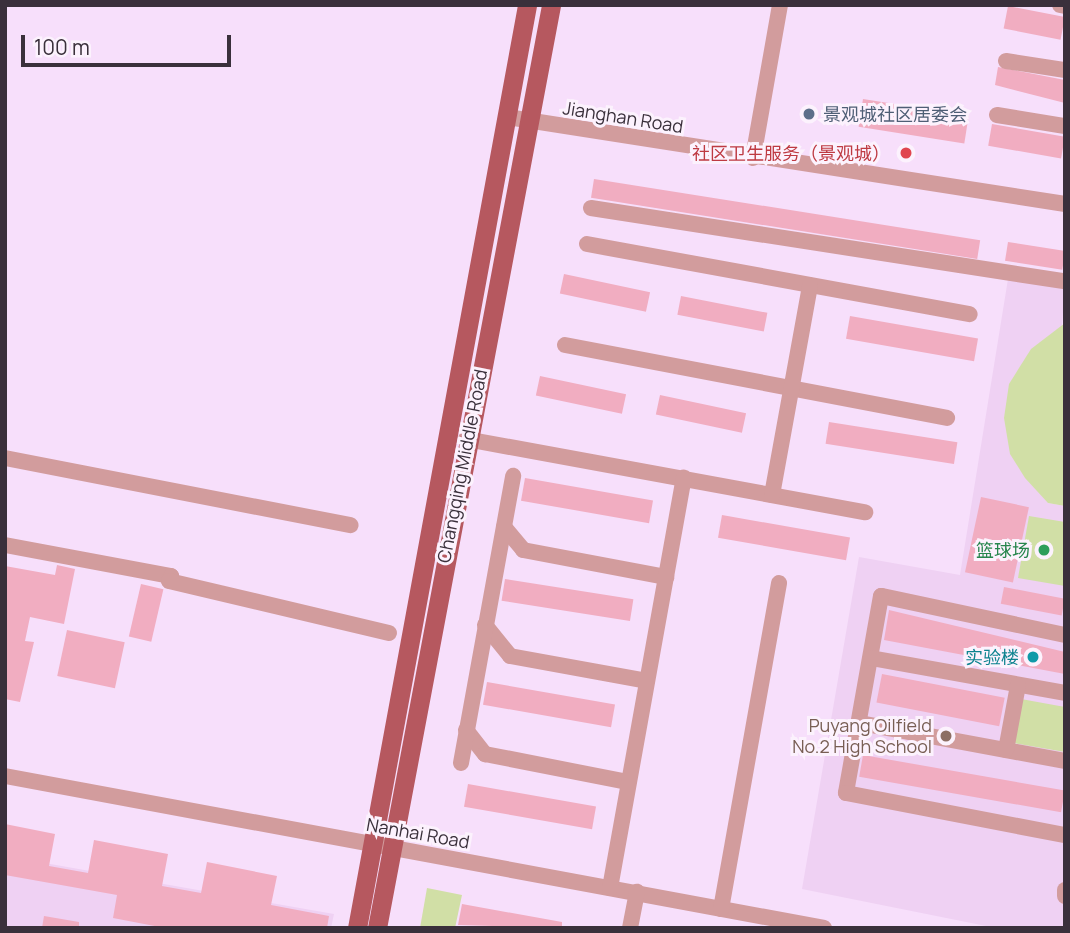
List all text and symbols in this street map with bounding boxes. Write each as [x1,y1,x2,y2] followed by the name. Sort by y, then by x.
[24,21,234,65] scale bar
[34,33,90,61] text: 100 m
[561,97,685,137] street label: Jianghan Road
[823,103,967,125] place label: 景观城社区居委会
[801,106,817,122] marker: 景观城社区居委会
[692,142,890,164] place label: 社区卫生服务（景观城）
[896,143,916,163] marker: 社区卫生服务（景观城）
[433,368,491,564] street label: Changqing Middle Road
[976,539,1030,561] place label: 篮球场
[1036,542,1052,558] marker: 篮球场
[965,646,1019,668] place label: 实验楼
[1025,649,1041,665] marker: 实验楼
[792,715,932,758] place label: Puyang Oilfield No.2 High School
[938,728,954,744] marker: Puyang Oilfield No.2 High School
[365,813,471,853] street label: Nanhai Road

